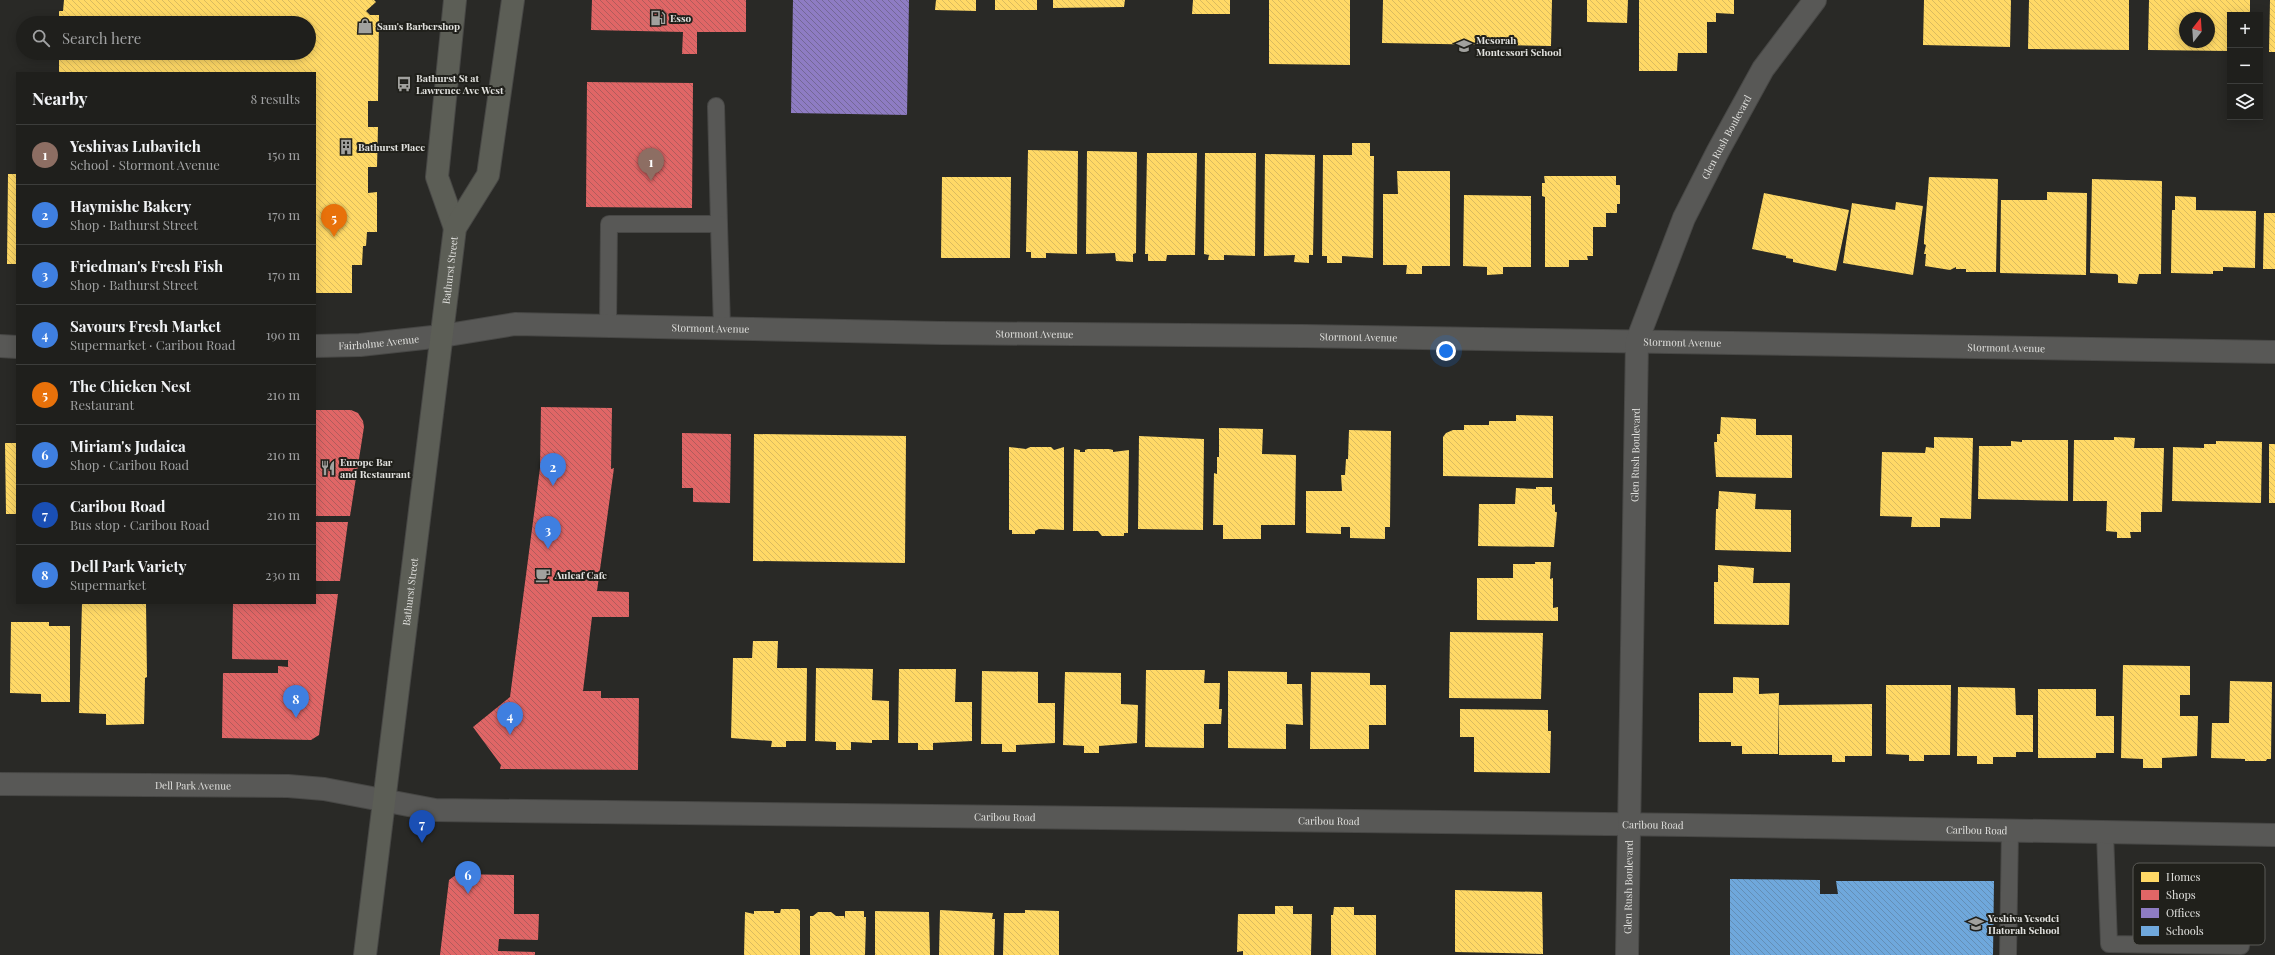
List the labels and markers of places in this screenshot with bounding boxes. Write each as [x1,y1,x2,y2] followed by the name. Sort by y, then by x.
[649,9,667,27] fuel station icon: Esso
[670,11,692,25] place label: Esso
[356,17,374,35] shop icon: Sam's Barbershop
[377,19,460,33] place label: Sam's Barbershop
[1476,33,1562,59] place label: Mesorah Montessori School
[1455,37,1473,55] school or university icon: Mesorah Montessori School
[416,71,504,97] place label: Bathurst St at Lawrence Ave West
[395,75,413,93] bus stop icon: Bathurst St at Lawrence Ave West
[337,138,355,156] building icon: Bathurst Place
[358,140,425,154] place label: Bathurst Place
[638,148,664,181] pin: 1
[321,204,347,237] pin: 5
[540,453,566,486] pin: 2
[340,455,411,481] place label: Europe Bar and Restaurant
[319,459,337,477] restaurant icon: Europe Bar and Restaurant
[535,516,561,549] pin: 3
[534,566,552,584] cafe icon: Auleaf Cafe
[554,568,607,582] place label: Auleaf Cafe
[283,685,309,718] pin: 8
[497,702,523,735] pin: 4
[409,810,435,843] pin: 7
[455,861,481,894] pin: 6
[1987,911,2060,937] place label: Yeshiva Yesodei Hatorah School
[1967,915,1985,933] school or university icon: Yeshiva Yesodei Hatorah School

